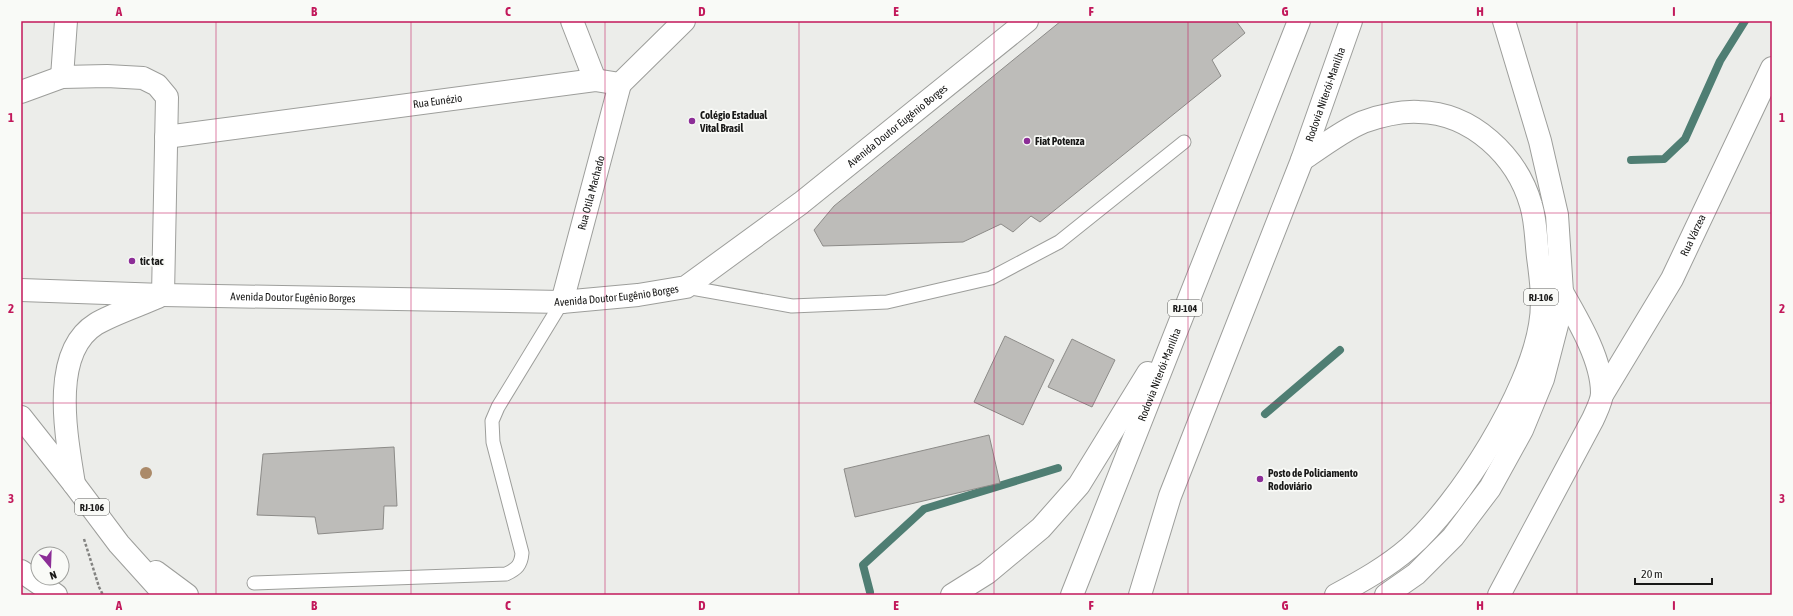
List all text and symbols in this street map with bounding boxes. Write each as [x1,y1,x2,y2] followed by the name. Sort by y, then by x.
[115,4,123,19] text: A
[311,4,318,19] text: B
[505,4,511,19] text: C
[698,4,706,19] text: D
[893,4,899,19] text: E
[1088,4,1094,19] text: F
[1282,4,1289,19] text: G
[1476,4,1484,19] text: H
[1672,4,1676,19] text: I
[1303,46,1347,143] street label: Rodovia Niterói-Manilha
[845,82,950,169] street label: Avenida Doutor Eugênio Borges
[412,92,463,110] street label: Rua Eunézio
[699,109,768,134] place label: Colégio Estadual Vital Brasil
[8,110,14,125] text: 1
[1779,110,1785,125] text: 1
[687,116,697,126] marker: Colégio Estadual Vital Brasil
[1035,135,1085,147] place label: Fiat Potenza
[1022,136,1032,146] marker: Fiat Potenza
[575,154,607,231] street label: Rua Otila Machado
[1678,212,1708,258] street label: Rua Várzea
[139,255,165,267] place label: tic tac
[127,256,137,266] marker: tic tac
[554,282,680,308] street label: Avenida Doutor Eugênio Borges
[1524,289,1558,305] road number: RJ-106
[230,290,356,304] street label: Avenida Doutor Eugênio Borges
[1168,300,1202,316] road number: RJ-104
[8,301,14,316] text: 2
[1779,301,1785,316] text: 2
[1135,326,1183,423] street label: Rodovia Niterói-Manilha
[1268,467,1358,492] place label: Posto de Policiamento Rodoviário
[1255,474,1265,484] marker: Posto de Policiamento Rodoviário
[8,491,14,506] text: 3
[1779,491,1785,506] text: 3
[75,499,109,515] road number: RJ-106
[30,546,70,586] north arrow
[1635,560,1712,586] scale bar
[1641,567,1663,581] text: 20 m
[48,569,58,582] text: N
[115,598,123,613] text: A
[311,598,318,613] text: B
[505,598,511,613] text: C
[698,598,706,613] text: D
[893,598,899,613] text: E
[1088,598,1094,613] text: F
[1282,598,1289,613] text: G
[1476,598,1484,613] text: H
[1672,598,1676,613] text: I

